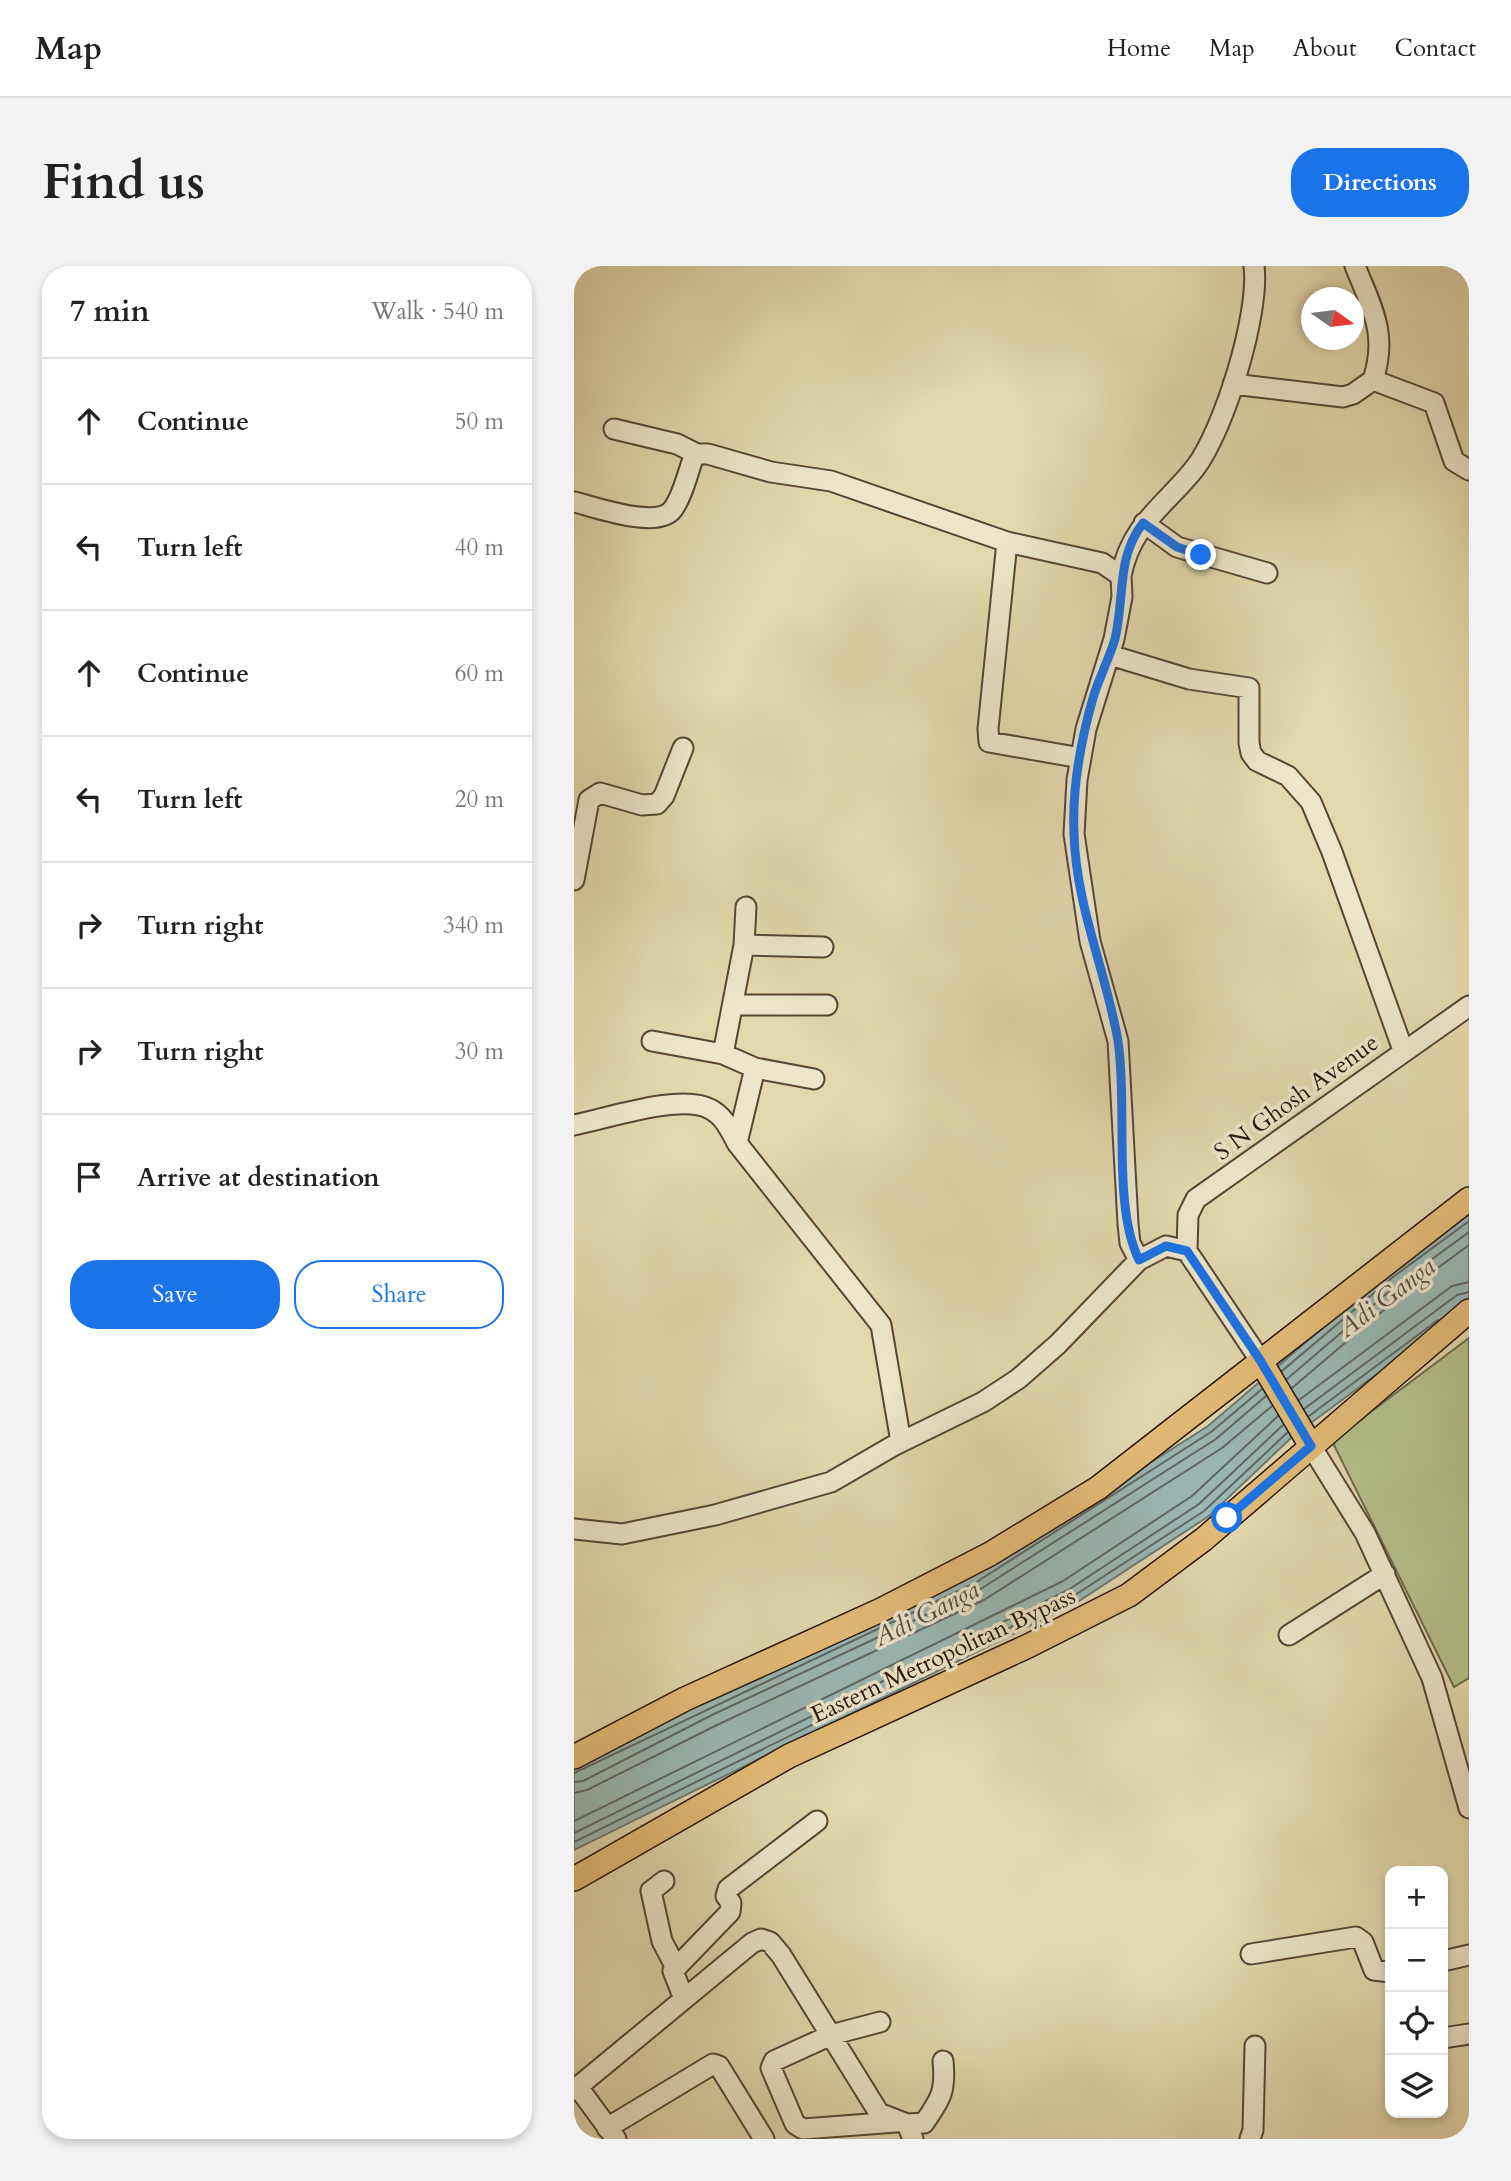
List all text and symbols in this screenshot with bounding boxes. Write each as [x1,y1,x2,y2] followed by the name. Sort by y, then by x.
[35,26,102,71] text: Map
[1107,32,1171,65] text: Home
[1209,32,1255,65] text: Map
[1293,32,1357,65] text: About
[1395,32,1476,65] text: Contact
[1291,148,1469,217] button: Directions
[42,149,205,216] text: Find us
[1301,287,1364,350] north arrow
[70,291,150,332] text: 7 min
[371,296,504,327] text: Walk · 540 m
[70,402,108,440] icon: ahead
[137,404,249,439] text: Continue
[455,406,504,437] text: 50 m
[70,528,108,566] icon: left
[137,530,242,565] text: Turn left
[455,532,504,563] text: 40 m
[1185,539,1216,570] route end
[70,654,108,692] icon: ahead
[137,656,249,691] text: Continue
[455,658,504,689] text: 60 m
[70,780,108,818] icon: left
[137,782,242,817] text: Turn left
[455,784,504,815] text: 20 m
[70,906,108,944] icon: right
[137,908,264,943] text: Turn right
[443,910,504,941] text: 340 m
[1207,1026,1385,1168] street label: S N Ghosh Avenue
[70,1032,108,1070] icon: right
[137,1034,264,1069] text: Turn right
[455,1036,504,1067] text: 30 m
[70,1158,108,1196] icon: arrive
[137,1160,380,1195] text: Arrive at destination
[1330,1249,1443,1346] water label: Adi Ganga
[70,1260,280,1329] button: Save
[294,1260,504,1329] button: Share
[1211,1502,1242,1533] route start
[867,1572,985,1655] water label: Adi Ganga
[806,1580,1081,1731] street label: Eastern Metropolitan Bypass
[1385,1866,1448,2118] map controls
[1385,1866,1448,1929] button: +
[1385,1929,1448,1992] button: −
[1385,1992,1448,2055] button: locate
[1385,2055,1448,2118] button: layers

